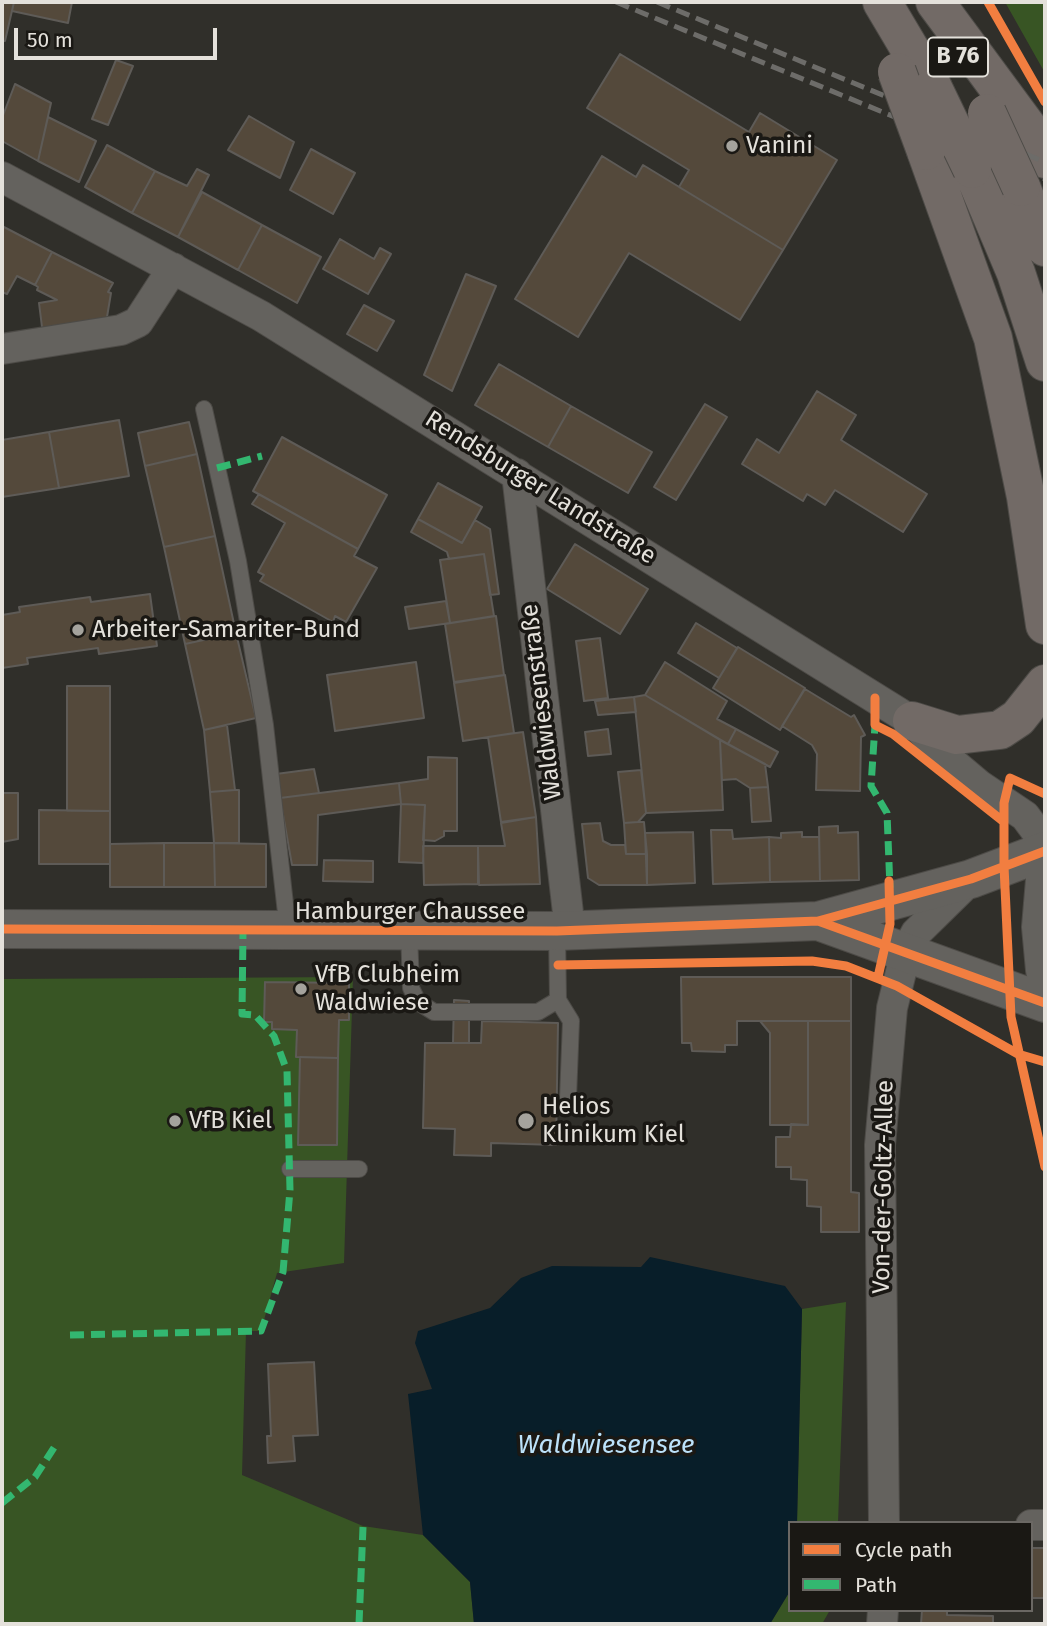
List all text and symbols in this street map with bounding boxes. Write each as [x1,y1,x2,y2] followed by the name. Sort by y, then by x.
[18,14,220,58] scale bar
[27,27,73,53] text: 50 m
[928,38,988,76] road number: B 76
[746,132,813,160] place label: Vanini
[724,138,740,154] marker: Vanini
[419,405,661,571] street label: Rendsburger Landstraße
[516,602,568,802] street label: Waldwiesenstraße
[92,616,360,644] place label: Arbeiter-Samariter-Bund
[70,622,86,638] marker: Arbeiter-Samariter-Bund
[295,898,525,926] street label: Hamburger Chaussee
[315,961,460,1017] place label: VfB Clubheim Waldwiese
[293,981,309,997] marker: VfB Clubheim Waldwiese
[868,1080,900,1294] street label: Von-der-Goltz-Allee
[542,1093,685,1149] place label: Helios Klinikum Kiel
[189,1107,272,1135] place label: VfB Kiel
[516,1111,536,1131] marker: Helios Klinikum Kiel
[167,1113,183,1129] marker: VfB Kiel
[518,1430,694,1462] water label: Waldwiesensee
[788,1521,1033,1612] legend
[855,1537,953,1563] text: Cycle path
[855,1572,897,1598] text: Path

